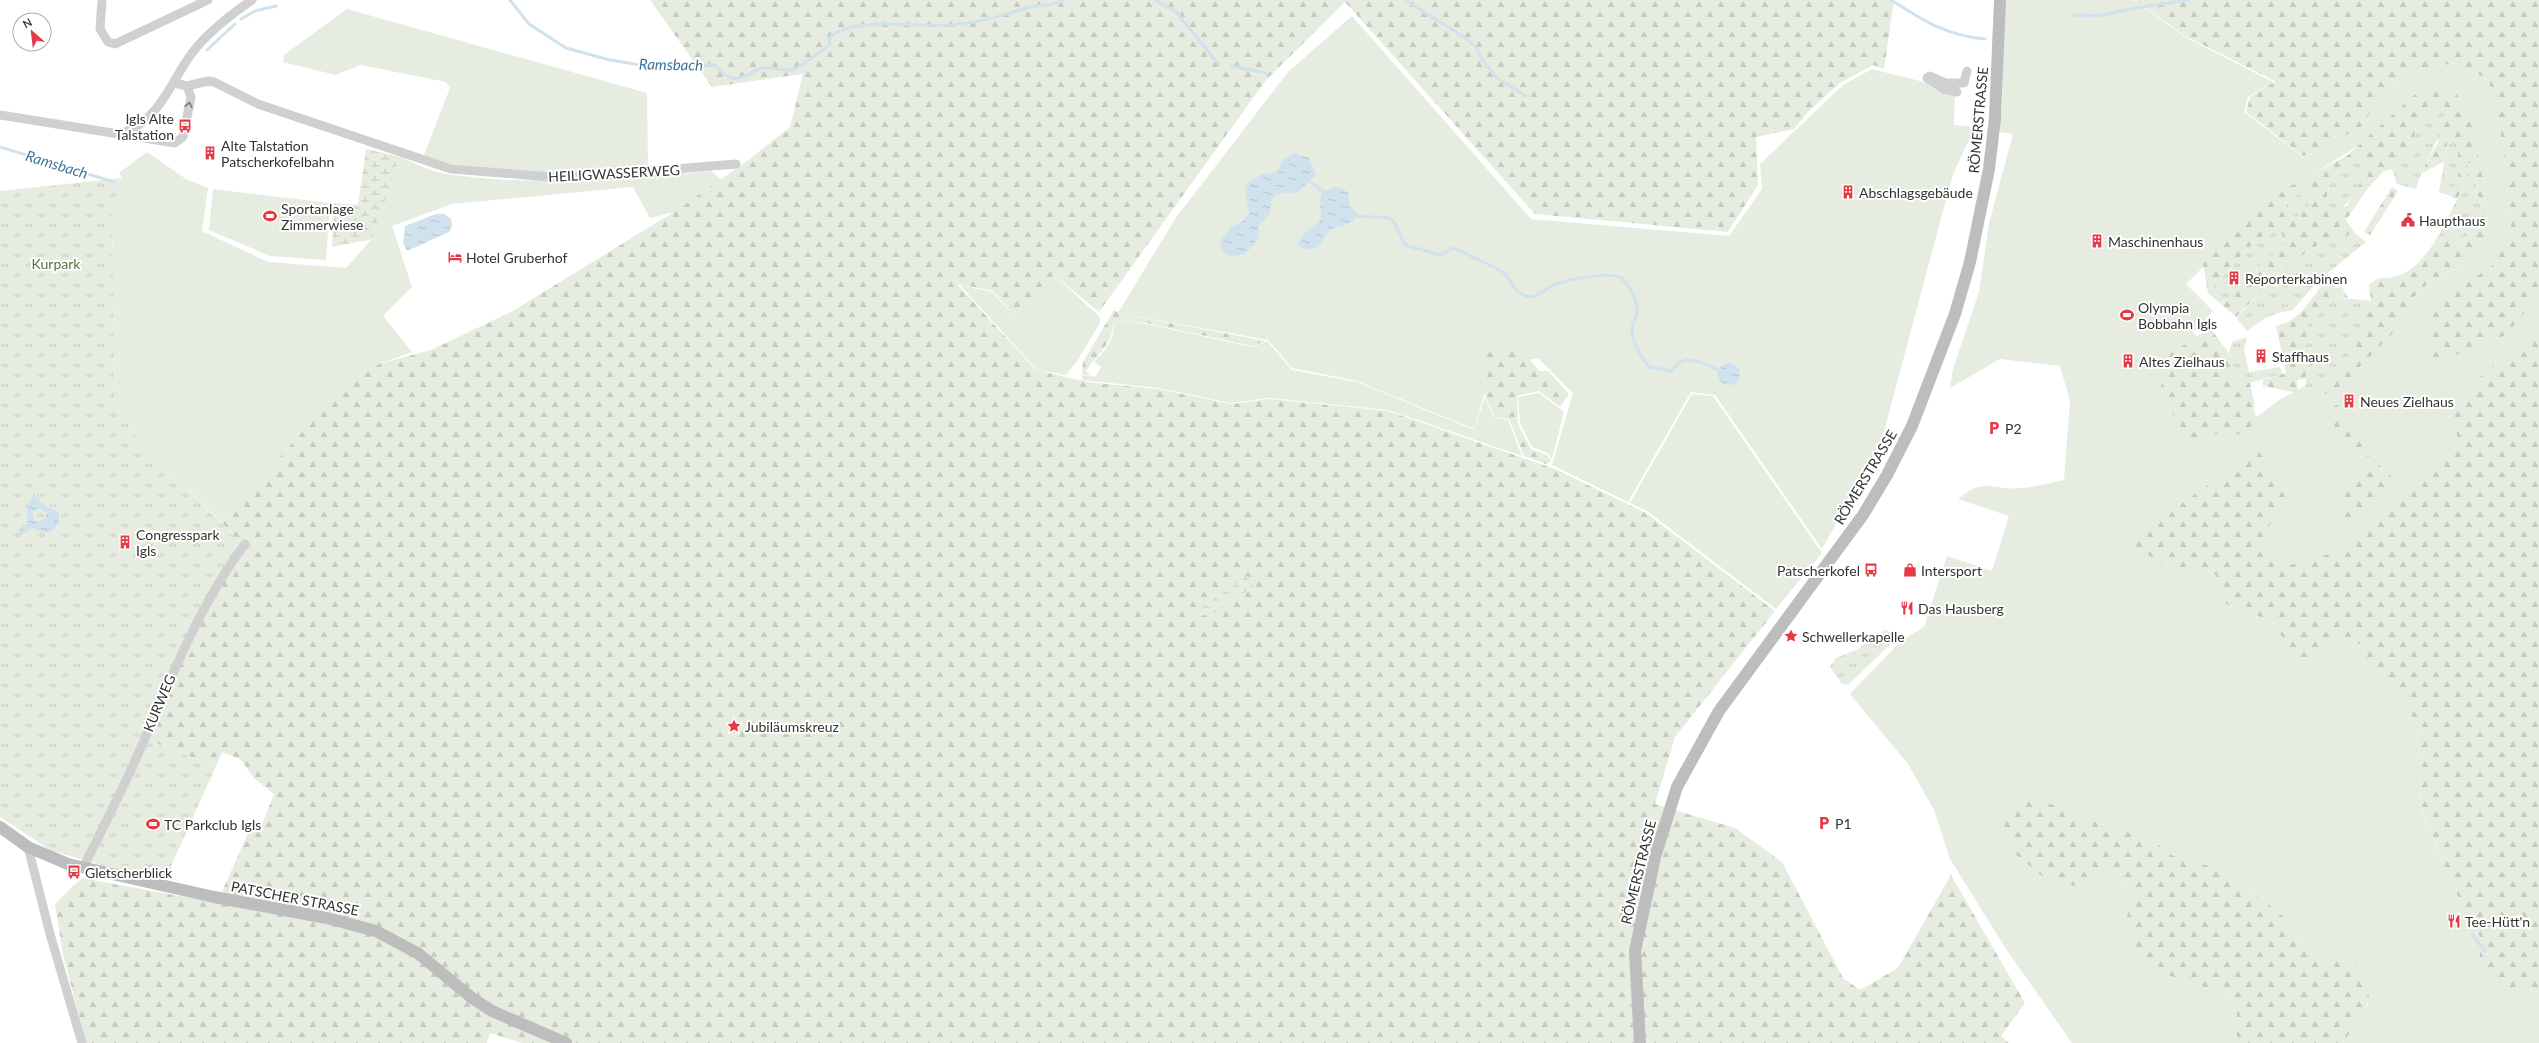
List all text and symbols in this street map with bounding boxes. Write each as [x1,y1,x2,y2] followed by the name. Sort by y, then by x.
[12,12,52,52] north arrow
[20,15,34,30] text: N
[639,54,703,74] water label: Ramsbach
[1965,66,1991,174] street label: RÖMERSTRASSE
[184,102,193,109] one-way arrow
[115,110,174,143] place label: Igls Alte Talstation
[177,118,193,134] bus stop icon: Igls Alte Talstation
[221,137,334,170] place label: Alte Talstation Patscherkofelbahn
[202,145,218,161] building icon: Alte Talstation Patscherkofelbahn
[24,146,90,182] water label: Ramsbach
[548,161,680,185] street label: HEILIGWASSERWEG
[1840,184,1856,200] building icon: Abschlagsgebäude
[1859,184,1973,201] place label: Abschlagsgebäude
[281,200,363,233] place label: Sportanlage Zimmerwiese
[262,208,278,224] sports icon: Sportanlage Zimmerwiese
[2400,212,2416,228] public building icon: Haupthaus
[2419,212,2486,229] place label: Haupthaus
[2089,233,2105,249] building icon: Maschinenhaus
[2108,233,2203,250] place label: Maschinenhaus
[447,249,463,265] hotel icon: Hotel Gruberhof
[466,249,567,266] place label: Hotel Gruberhof
[32,255,81,272] park label: Kurpark
[2226,270,2242,286] building icon: Reporterkabinen
[2245,270,2347,287] place label: Reporterkabinen
[2138,299,2217,332] place label: Olympia Bobbahn Igls
[2119,307,2135,323] sports icon: Olympia Bobbahn Igls
[2253,348,2269,364] building icon: Staffhaus
[2272,348,2329,365] place label: Staffhaus
[2120,353,2136,369] building icon: Altes Zielhaus
[2139,353,2225,370] place label: Altes Zielhaus
[2341,393,2357,409] building icon: Neues Zielhaus
[2360,393,2454,410] place label: Neues Zielhaus
[1986,420,2002,436] parking icon: P2
[2005,420,2022,437] place label: P2
[1830,427,1900,527] street label: RÖMERSTRASSE
[136,526,220,559] place label: Congresspark Igls
[117,534,133,550] building icon: Congresspark Igls
[1777,562,1860,579] place label: Patscherkofel
[1863,562,1879,578] bus stop icon: Patscherkofel
[1902,562,1918,578] shop icon: Intersport
[1921,562,1982,579] place label: Intersport
[1899,600,1915,616] restaurant icon: Das Hausberg
[1918,600,2004,617] place label: Das Hausberg
[1783,628,1799,644] place icon: Schwellerkapelle
[1802,628,1905,645] place label: Schwellerkapelle
[139,672,179,734] street label: KURWEG
[726,718,742,734] place icon: Jubiläumskreuz
[745,718,839,735] place label: Jubiläumskreuz
[1816,815,1832,831] parking icon: P1
[1835,815,1852,832] place label: P1
[145,816,161,832] sports icon: TC Parkclub Igls
[164,816,261,833] place label: TC Parkclub Igls
[1617,818,1659,926] street label: RÖMERSTRASSE
[66,864,82,880] bus stop icon: Gletscherblick
[85,864,173,881] place label: Gletscherblick
[230,877,360,919] street label: PATSCHER STRASSE
[2446,913,2462,929] restaurant icon: Tee-Hütt'n
[2465,913,2530,930] place label: Tee-Hütt'n

